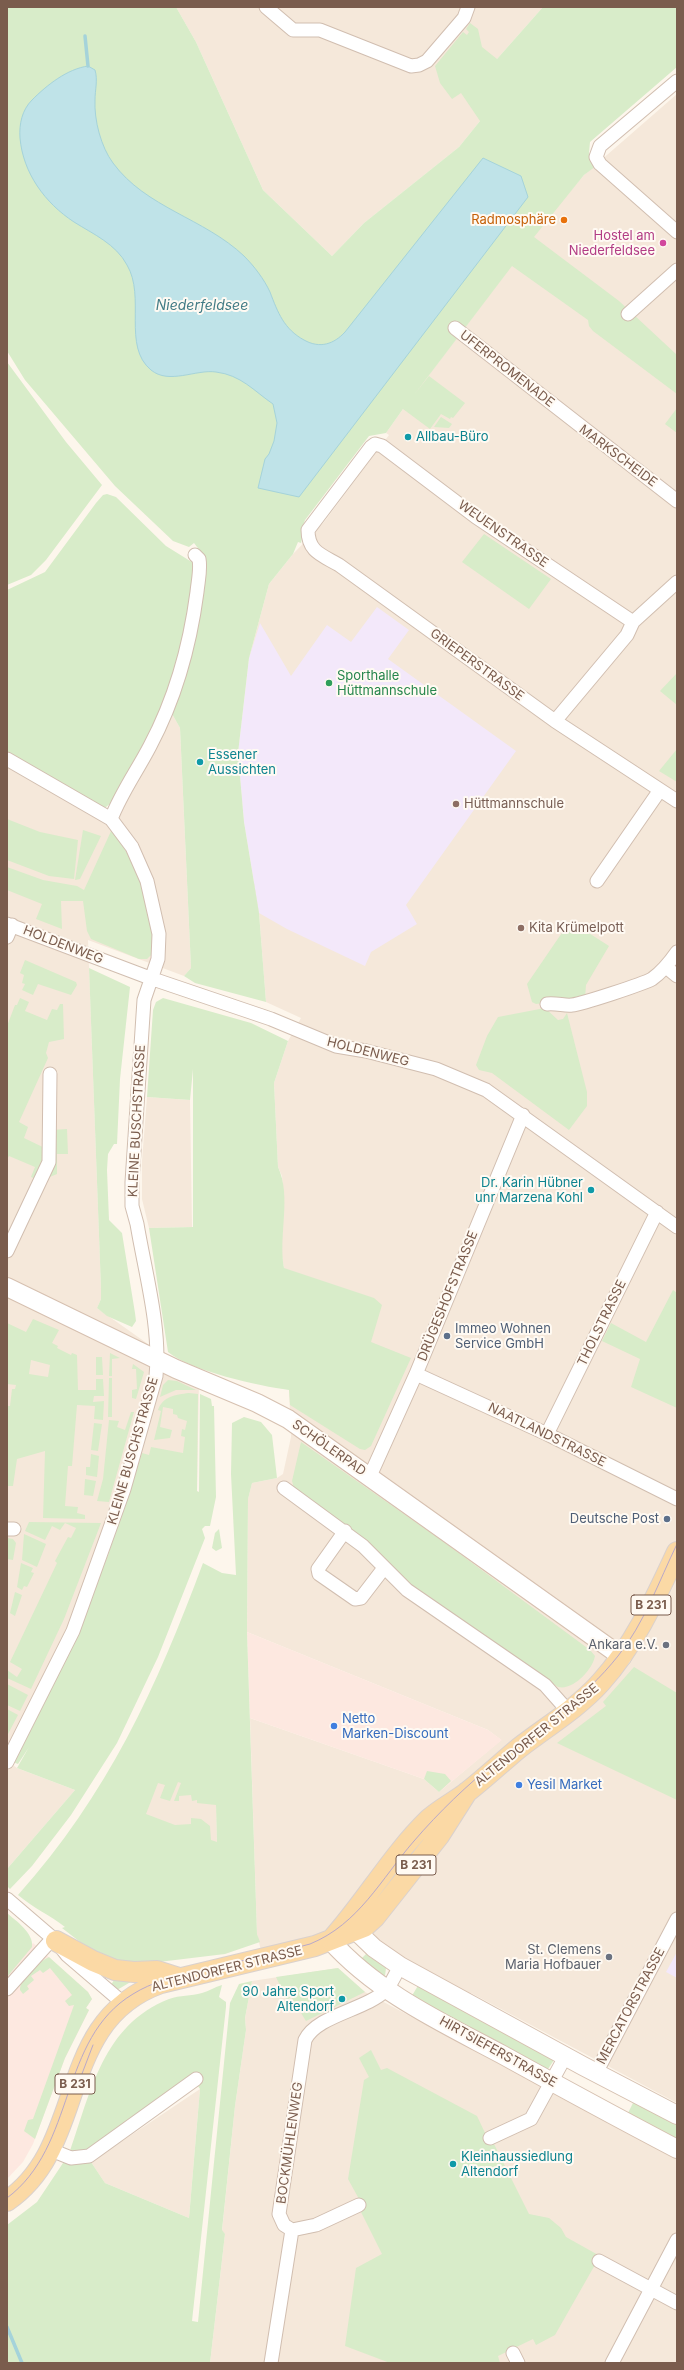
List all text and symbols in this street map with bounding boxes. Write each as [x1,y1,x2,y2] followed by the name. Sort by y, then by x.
[471,212,556,228] place label: Radmosphäre
[559,215,569,225] marker: Radmosphäre
[569,228,655,259] place label: Hostel am Niederfeldsee
[658,238,668,248] marker: Hostel am Niederfeldsee
[156,298,248,314] water label: Niederfeldsee
[457,327,557,411] street label: UFERPROMENADE
[576,422,660,490] street label: MARKSCHEIDE
[416,429,488,445] place label: Allbau-Büro
[403,432,413,442] marker: Allbau-Büro
[455,497,551,571] street label: WEUENSTRASSE
[427,626,527,704] street label: GRIEPERSTRASSE
[337,668,437,699] place label: Sporthalle Hüttmannschule
[324,678,334,688] marker: Sporthalle Hüttmannschule
[208,747,276,778] place label: Essener Aussichten
[195,757,205,767] marker: Essener Aussichten
[464,796,564,812] place label: Hüttmannschule
[451,799,461,809] marker: Hüttmannschule
[529,920,624,936] place label: Kita Krümelpott
[21,923,105,967] street label: HOLDENWEG
[516,923,526,933] marker: Kita Krümelpott
[325,1034,411,1070] street label: HOLDENWEG
[125,1044,149,1198] street label: KLEINE BUSCHSTRASSE
[475,1175,583,1206] place label: Dr. Karin Hübner unr Marzena Kohl
[586,1185,596,1195] marker: Dr. Karin Hübner unr Marzena Kohl
[415,1229,481,1363] street label: DRÜGESHOFSTRASSE
[574,1277,630,1369] street label: THOLSTRASSE
[455,1321,551,1352] place label: Immeo Wohnen Service GmbH
[442,1331,452,1341] marker: Immeo Wohnen Service GmbH
[104,1375,162,1527] street label: KLEINE BUSCHSTRASSE
[485,1400,609,1470] street label: NAATLANDSTRASSE
[289,1417,369,1479] street label: SCHÖLERPAD
[570,1511,659,1527] place label: Deutsche Post
[662,1514,672,1524] marker: Deutsche Post
[631,1595,671,1615] road number: B 231
[588,1637,658,1653] place label: Ankara e.V.
[661,1640,671,1650] marker: Ankara e.V.
[472,1680,602,1790] street label: ALTENDORFER STRASSE
[342,1711,448,1742] place label: Netto Marken-Discount
[329,1721,339,1731] marker: Netto Marken-Discount
[527,1777,602,1793] place label: Yesil Market
[514,1780,524,1790] marker: Yesil Market
[396,1855,436,1875] road number: B 231
[505,1942,601,1973] place label: St. Clemens Maria Hofbauer
[150,1943,304,1995] street label: ALTENDORFER STRASSE
[594,1945,668,2067] street label: MERCATORSTRASSE
[604,1952,614,1962] marker: St. Clemens Maria Hofbauer
[242,1984,334,2015] place label: 90 Jahre Sport Altendorf
[337,1994,347,2004] marker: 90 Jahre Sport Altendorf
[437,2013,559,2091] street label: HIRTSIEFERSTRASSE
[55,2074,95,2094] road number: B 231
[274,2081,306,2205] street label: BOCKMÜHLENWEG
[461,2149,573,2180] place label: Kleinhaussiedlung Altendorf
[448,2159,458,2169] marker: Kleinhaussiedlung Altendorf

